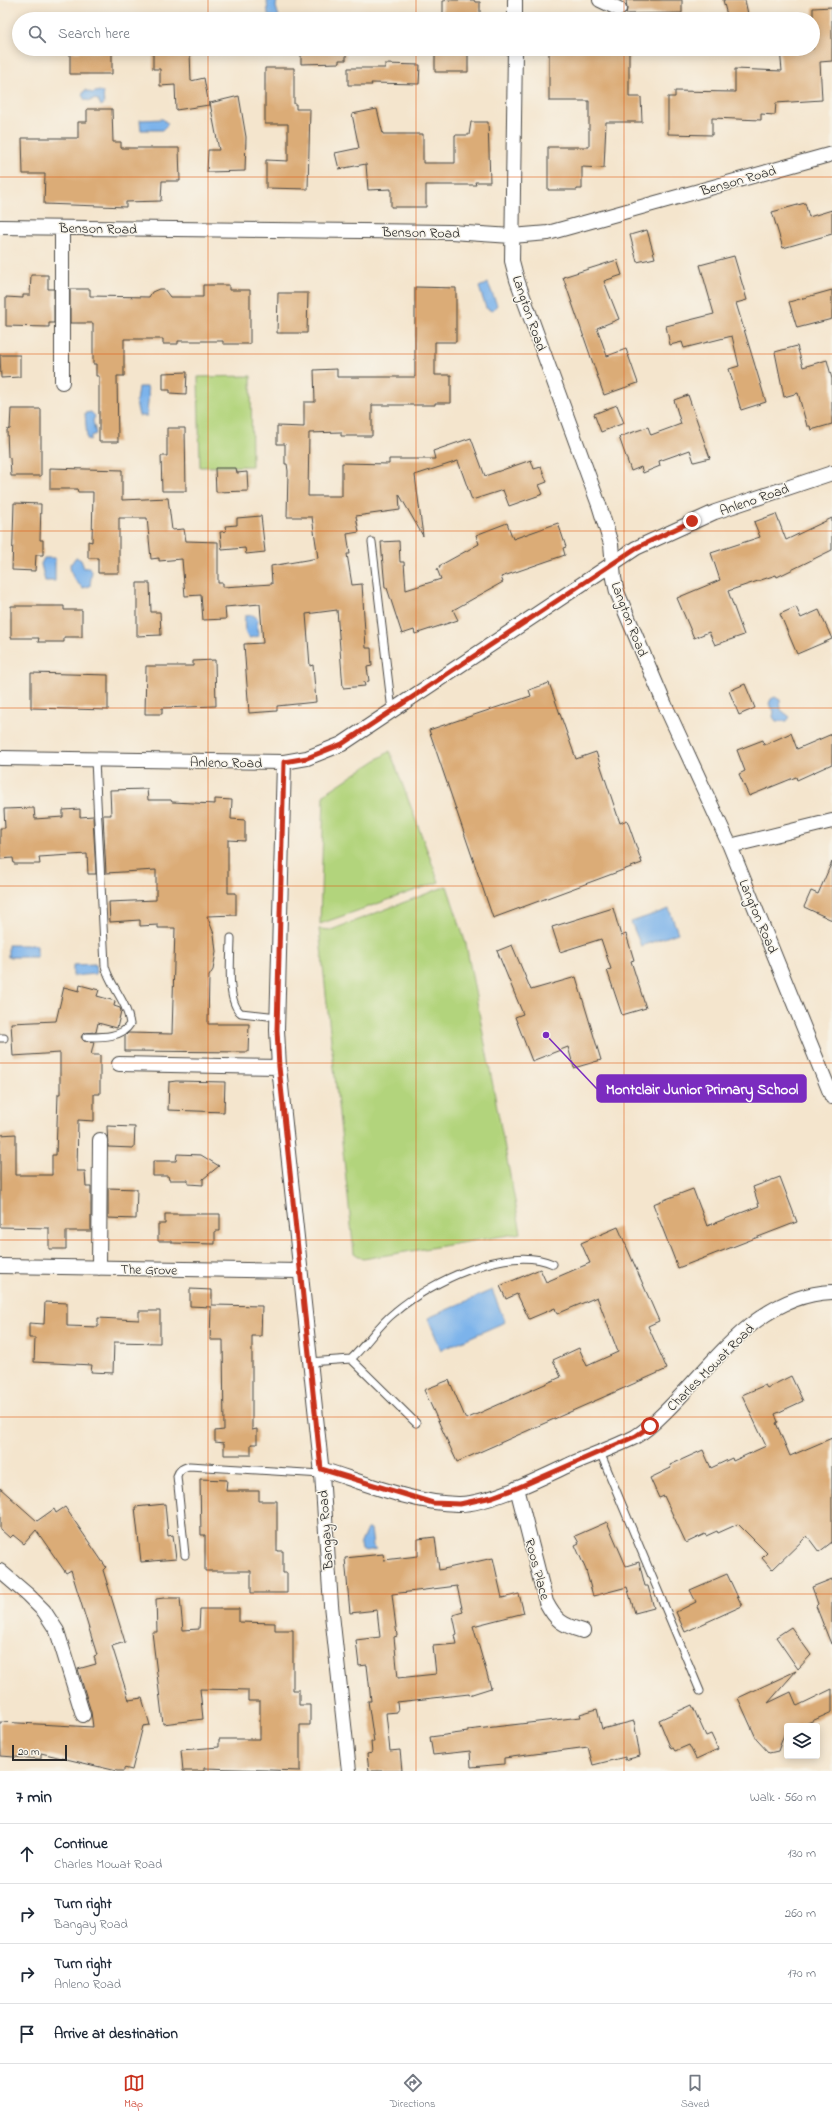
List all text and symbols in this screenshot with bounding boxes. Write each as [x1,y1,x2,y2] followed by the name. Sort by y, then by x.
[12,12,820,56] search box
[26,23,48,45] icon: search
[58,23,130,45] text: Search here
[697,161,779,203] street label: Benson Road
[58,218,137,241] street label: Benson Road
[381,222,460,245] street label: Benson Road
[505,273,551,355] street label: Langton Road
[717,479,792,522] street label: Anleno Road
[683,512,701,530] route end
[604,579,653,661] street label: Langton Road
[190,752,262,775] street label: Anleno Road
[732,876,783,957] street label: Langton Road
[597,1075,806,1102] callout: Montclair Junior Primary School
[606,1079,799,1103] text: Montclair Junior Primary School
[120,1260,178,1282] street label: The Grove
[662,1319,760,1417] street label: Charles Mowat Road
[641,1417,659,1435] route start
[313,1489,341,1571] street label: Bangay Road
[518,1536,555,1603] street label: Roos Place
[784,1723,820,1759] map controls
[784,1723,820,1759] button: layers
[12,1743,67,1762] scale bar
[18,1744,40,1760] text: 20 m
[16,1785,52,1810] text: 7 min
[750,1788,816,1807] text: Walk · 560 m
[54,1833,108,1855] text: Continue
[16,1843,38,1865] icon: ahead
[788,1844,816,1863] text: 130 m
[54,1855,162,1874] text: Charles Mowat Road
[54,1893,112,1915] text: Turn right
[16,1903,38,1925] icon: right
[785,1904,816,1923] text: 260 m
[54,1915,128,1934] text: Bangay Road
[54,1953,112,1975] text: Turn right
[16,1963,38,1985] icon: right
[788,1964,816,1983] text: 170 m
[54,1975,121,1994] text: Anleno Road
[16,2023,38,2045] icon: arrive
[54,2023,178,2045] text: Arrive at destination
[123,2072,145,2112] tab: Map
[390,2072,435,2112] tab: Directions
[681,2072,709,2112] tab: Saved

